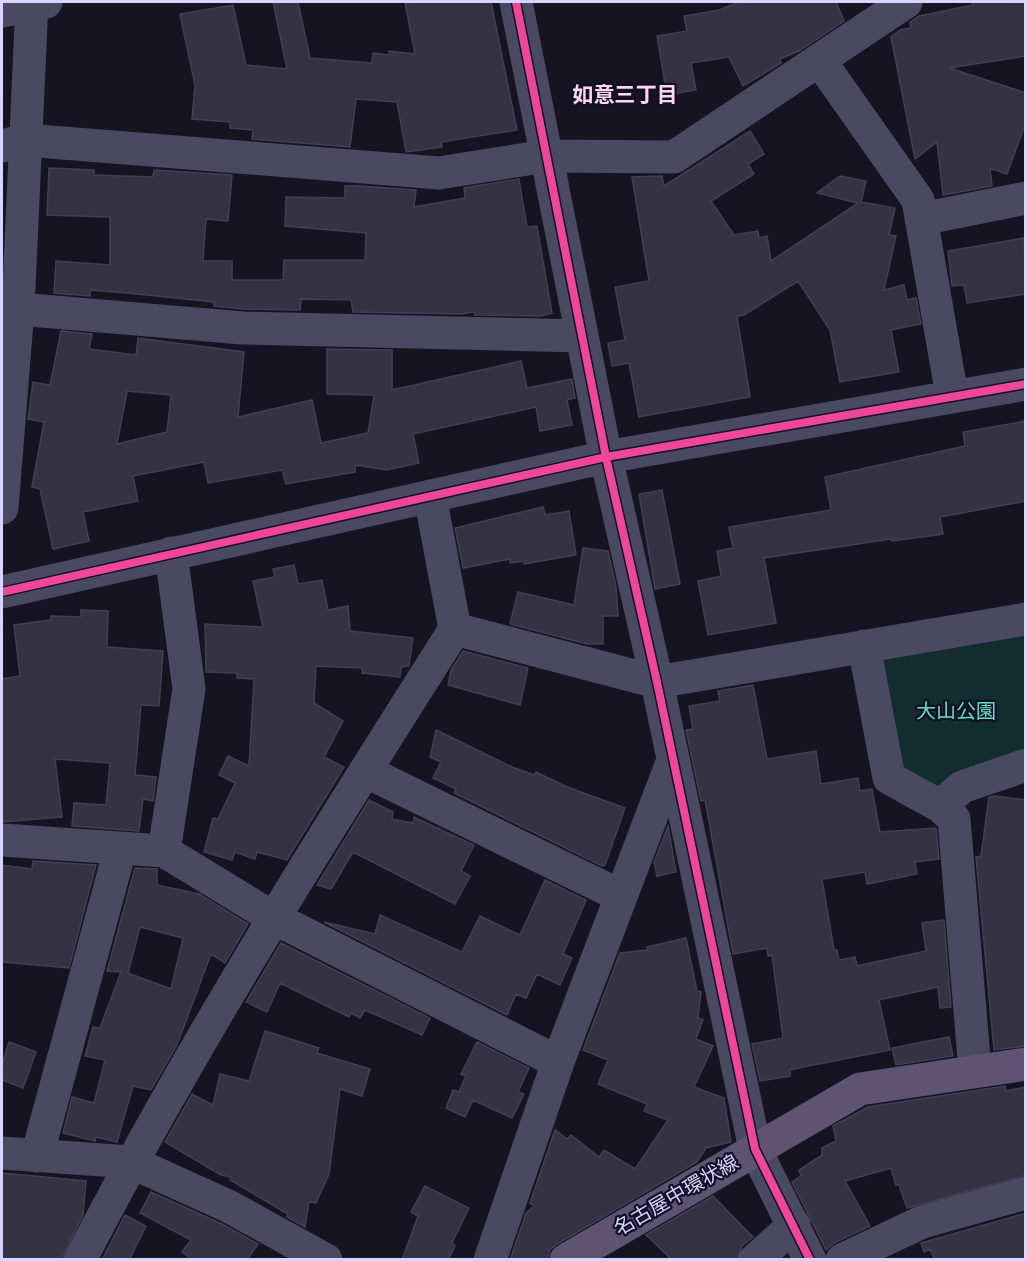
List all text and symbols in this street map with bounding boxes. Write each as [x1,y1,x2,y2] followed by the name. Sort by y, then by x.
[573,81,678,108] district label: 如意三丁目
[916,698,996,724] park label: 大山公園
[609,1149,743,1241] street label: 名古屋中環状線

